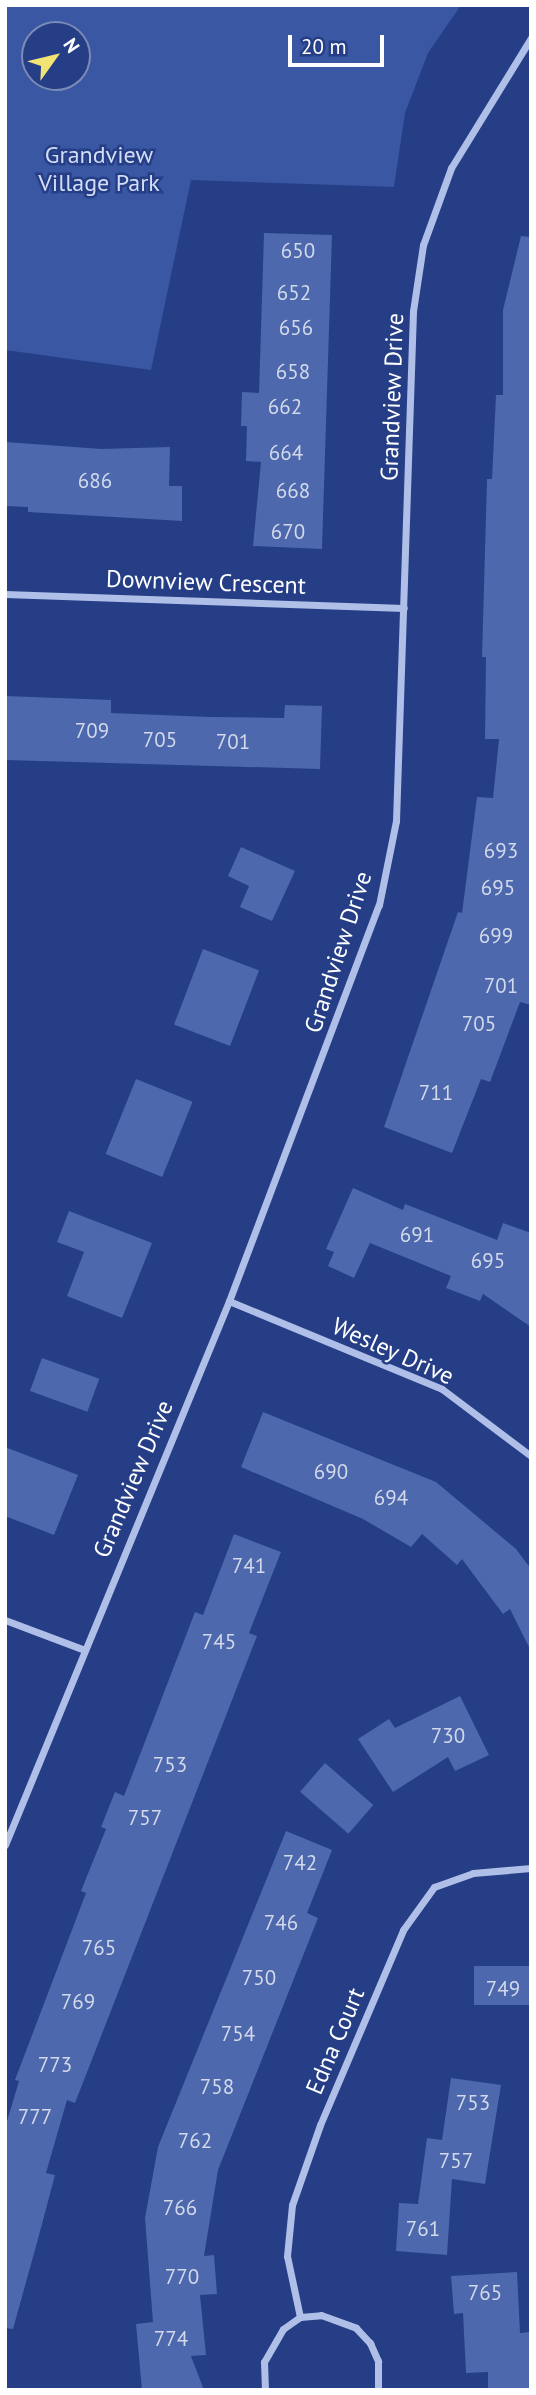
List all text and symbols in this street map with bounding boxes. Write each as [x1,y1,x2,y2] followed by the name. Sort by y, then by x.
[21,21,91,91] north arrow
[291,21,387,65] scale bar
[58,33,85,57] text: N
[301,33,347,60] text: 20 m
[38,141,160,197] park label: Grandview Village Park
[281,238,315,264] house number: 650
[277,280,311,306] house number: 652
[375,312,409,482] street label: Grandview Drive
[279,315,313,341] house number: 656
[276,359,310,385] house number: 658
[268,394,302,420] house number: 662
[269,440,303,466] house number: 664
[78,468,112,494] house number: 686
[276,478,310,504] house number: 668
[271,519,305,545] house number: 670
[105,564,307,600] street label: Downview Crescent
[75,718,109,744] house number: 709
[143,727,177,753] house number: 705
[216,729,250,755] house number: 701
[484,838,518,864] house number: 693
[298,867,378,1037] street label: Grandview Drive
[481,875,515,901] house number: 695
[479,923,513,949] house number: 699
[484,973,518,999] house number: 701
[462,1011,496,1037] house number: 705
[419,1080,453,1106] house number: 711
[400,1222,434,1248] house number: 691
[471,1248,505,1274] house number: 695
[327,1311,459,1391] street label: Wesley Drive
[87,1396,179,1562] street label: Grandview Drive
[314,1459,348,1485] house number: 690
[374,1485,408,1511] house number: 694
[232,1553,266,1579] house number: 741
[202,1629,236,1655] house number: 745
[431,1723,465,1749] house number: 730
[153,1752,187,1778] house number: 753
[128,1805,162,1831] house number: 757
[283,1850,317,1876] house number: 742
[264,1910,298,1936] house number: 746
[82,1935,116,1961] house number: 765
[242,1965,276,1991] house number: 750
[486,1976,520,2002] house number: 749
[300,1983,370,2099] street label: Edna Court
[61,1989,95,2015] house number: 769
[221,2021,255,2047] house number: 754
[38,2052,72,2078] house number: 773
[200,2074,234,2100] house number: 758
[456,2090,490,2116] house number: 753
[18,2104,52,2130] house number: 777
[178,2128,212,2154] house number: 762
[439,2148,473,2174] house number: 757
[163,2195,197,2221] house number: 766
[406,2216,440,2242] house number: 761
[165,2264,199,2290] house number: 770
[468,2280,502,2306] house number: 765
[154,2326,188,2352] house number: 774

